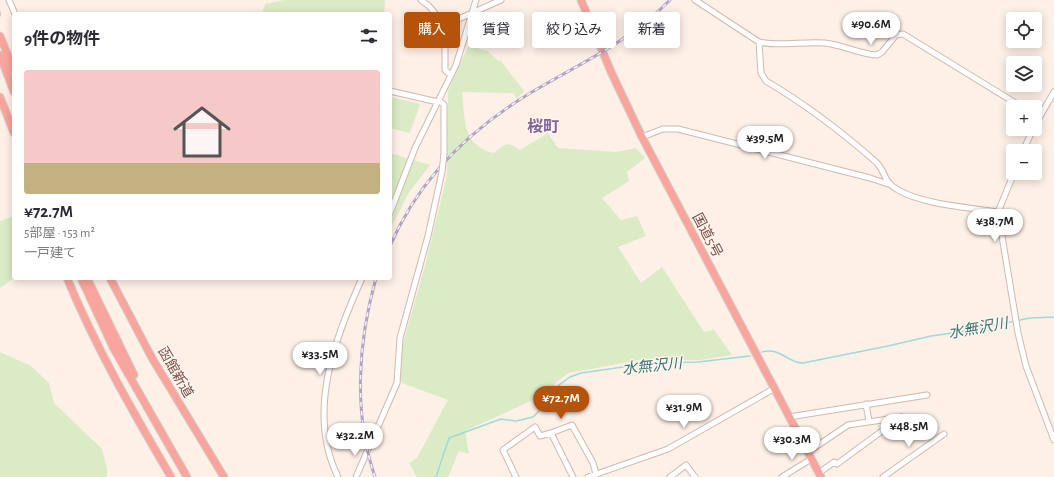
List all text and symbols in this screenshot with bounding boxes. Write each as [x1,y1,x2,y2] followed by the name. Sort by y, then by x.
[404,12,460,48] chip: 購入
[468,12,524,48] chip: 賃貸
[532,12,616,48] chip: 絞り込み
[624,12,680,48] chip: 新着
[838,12,904,46] pin: ¥90.6M
[1006,12,1042,180] map controls
[1006,12,1042,48] button: locate
[851,18,891,31] text: ¥90.6M
[358,25,380,47] icon: filters
[24,30,100,47] text: 9件の物件
[1006,56,1042,92] button: layers
[166,96,238,168] icon: home
[1006,100,1042,136] button: +
[527,118,559,135] district label: 桜町
[732,126,798,160] pin: ¥39.5M
[746,132,784,145] text: ¥39.5M
[1006,144,1042,180] button: −
[24,203,73,220] text: ¥72.7M
[962,209,1028,243] pin: ¥38.7M
[690,211,725,260] street label: 国道5号
[976,215,1014,228] text: ¥38.7M
[24,227,95,240] text: 5部屋 · 153 m²
[24,247,76,260] text: 一戸建て
[947,315,1011,341] water label: 水無沢川
[287,342,353,376] pin: ¥33.5M
[155,344,196,400] street label: 函館新道
[302,348,339,361] text: ¥33.5M
[621,355,685,377] water label: 水無沢川
[528,386,594,420] pin: ¥72.7M
[542,392,580,405] text: ¥72.7M
[651,395,717,429] pin: ¥31.9M
[666,401,702,414] text: ¥31.9M
[876,414,942,448] pin: ¥48.5M
[890,420,928,433] text: ¥48.5M
[322,423,388,457] pin: ¥32.2M
[759,427,825,461] pin: ¥30.3M
[336,429,374,442] text: ¥32.2M
[773,433,811,446] text: ¥30.3M

